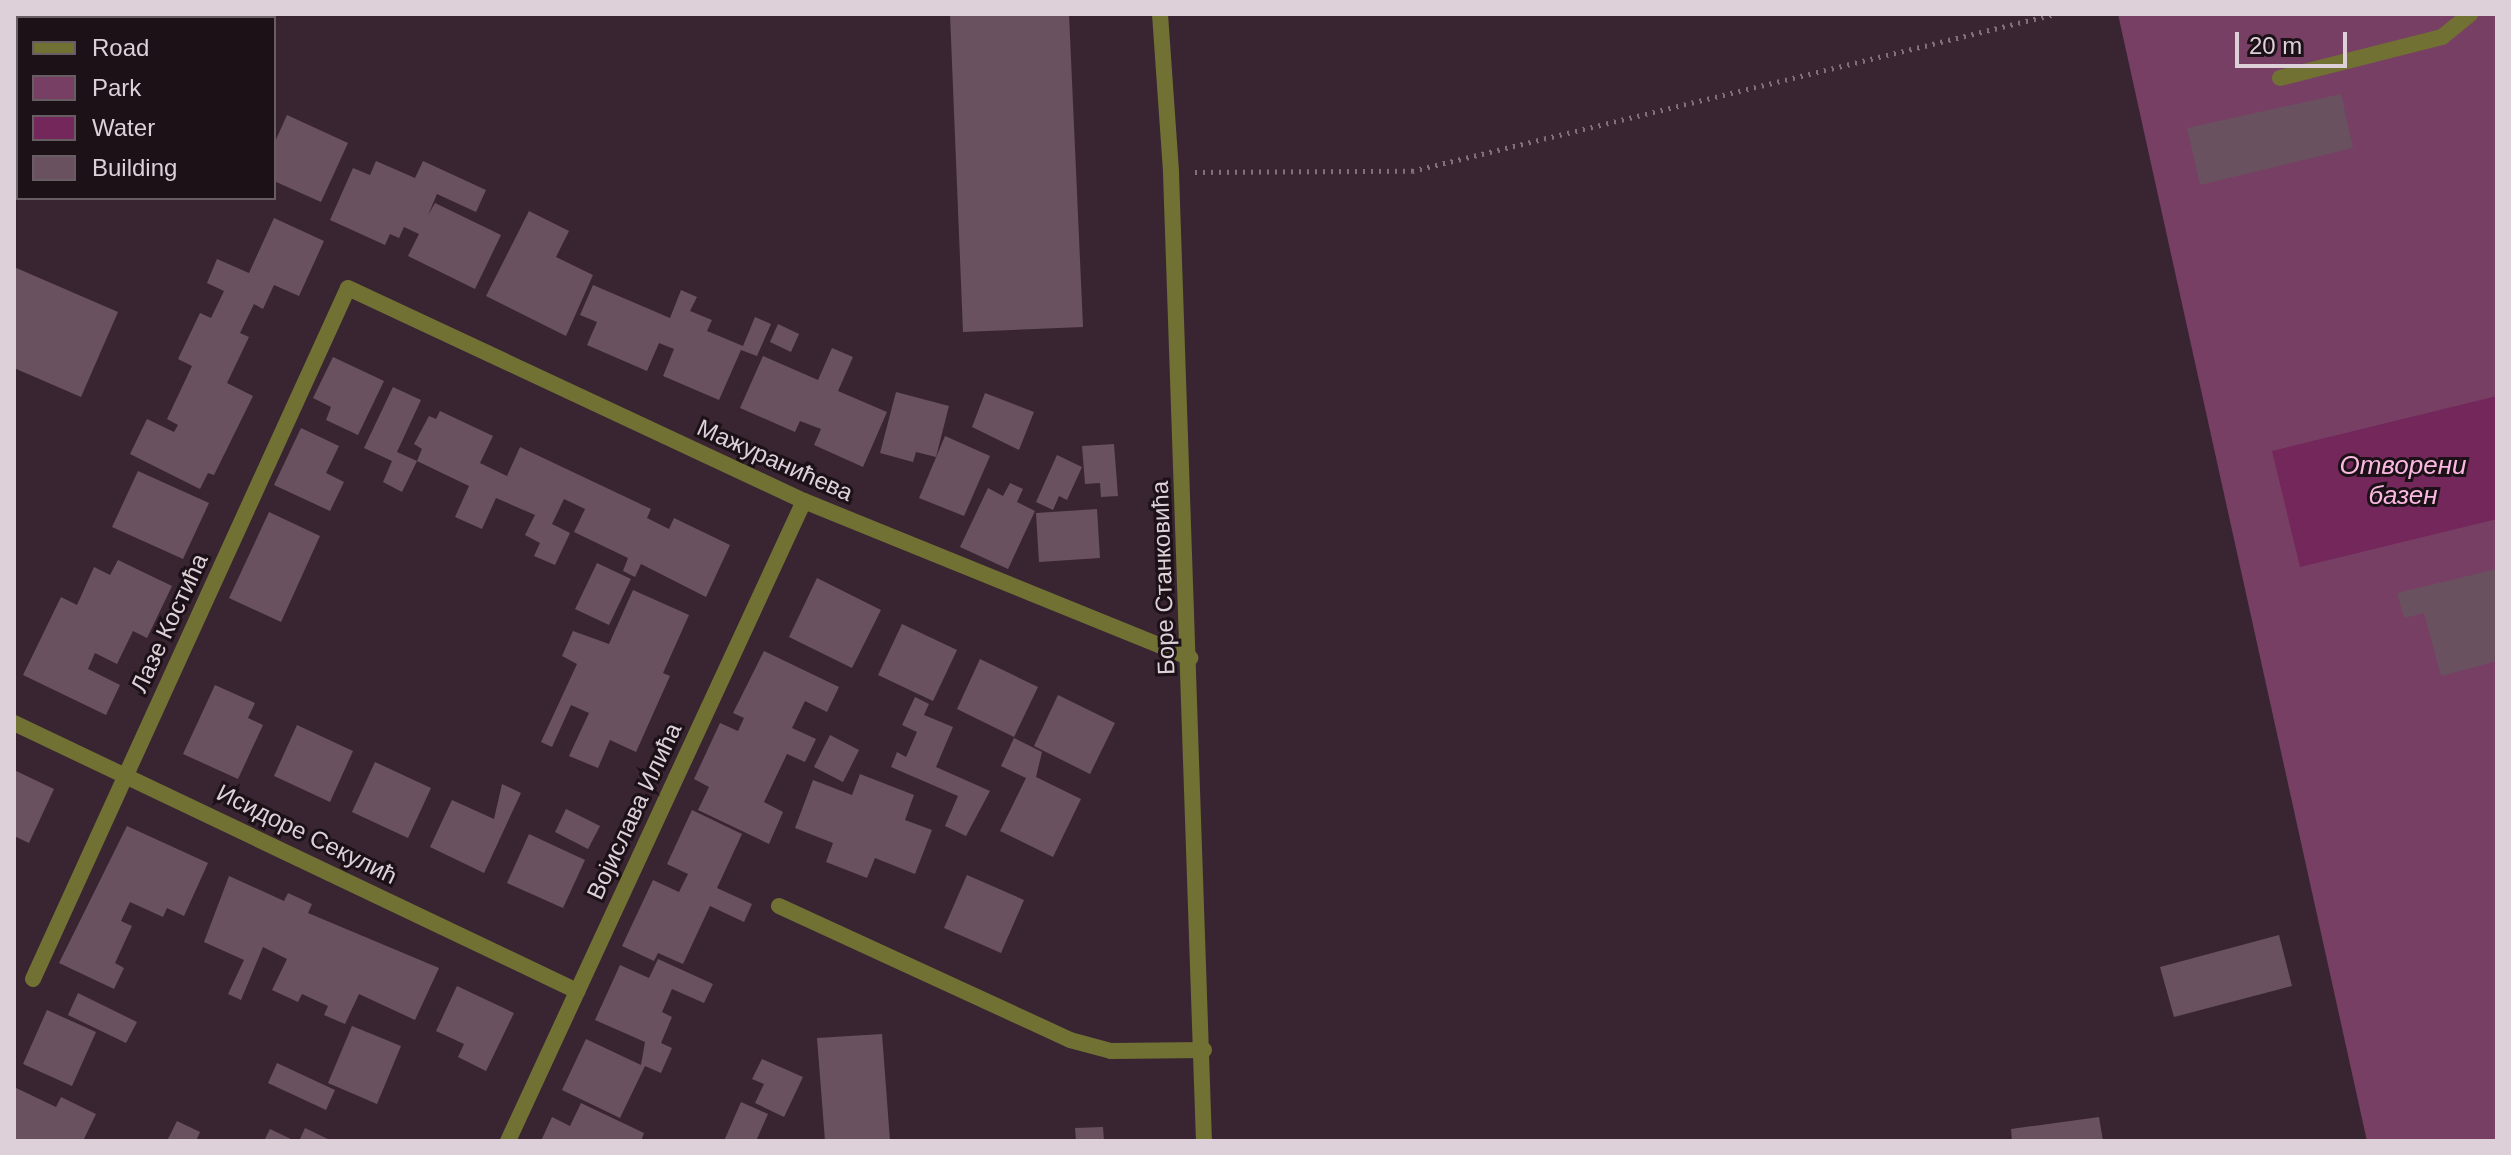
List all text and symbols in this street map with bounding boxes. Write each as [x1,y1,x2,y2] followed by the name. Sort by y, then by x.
[16,16,276,200] legend
[2239,16,2351,66] scale bar
[2249,32,2302,59] text: 20 m
[92,34,149,61] text: Road
[92,74,141,101] text: Park
[92,114,155,141] text: Water
[92,154,177,181] text: Building
[693,413,857,507] street label: Мажуранићева
[2339,450,2467,512] water label: Отворени базен
[1145,481,1181,675] street label: Боре Станковића
[124,549,214,697] street label: Лазе Костића
[581,718,687,904] street label: Војислава Илића
[212,778,402,890] street label: Исидоре Секулић

